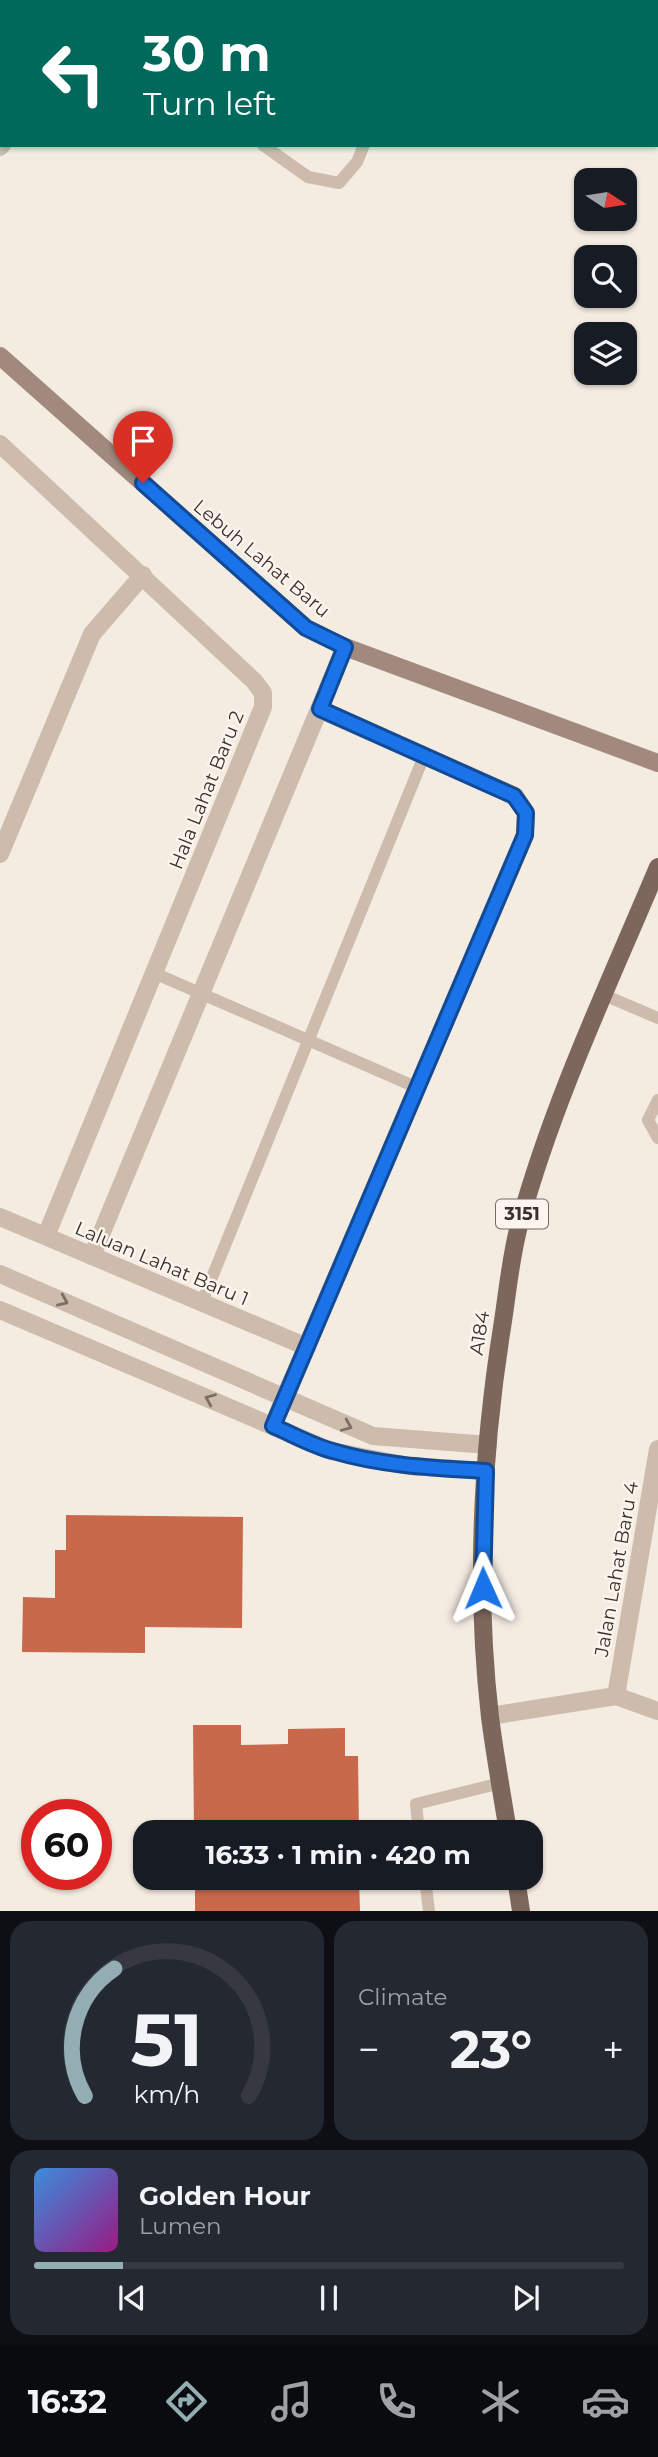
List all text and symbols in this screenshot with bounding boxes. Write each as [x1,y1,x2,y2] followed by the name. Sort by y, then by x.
[143,24,271,83] text: 30 m
[28,28,119,119] icon: left
[143,84,277,123] text: Turn left
[574,168,637,231] north arrow
[574,168,637,385] map controls
[574,245,637,308] button: search
[574,322,637,385] button: layers
[113,411,173,483] pin
[124,422,162,460] icon: arrive
[189,495,335,622] street label: Lebuh Lahat Baru
[164,707,249,873] street label: Hala Lahat Baru 2
[496,1199,548,1228] road number: 3151
[72,1216,252,1310] street label: Laluan Lahat Baru 1
[55,1293,68,1307] one-way arrow
[465,1309,494,1357] street label: A184
[205,1393,217,1407] one-way arrow
[340,1418,353,1432] one-way arrow
[590,1479,643,1659] street label: Jalan Lahat Baru 4
[446,1551,520,1625] position arrow
[21,1799,112,1890] speed limit sign: 60
[205,1839,471,1871] text: 16:33 · 1 min · 420 m
[358,1983,447,2011] text: Climate
[131,1997,203,2085] text: 51
[450,2018,532,2081] text: 23°
[358,2026,380,2073] text: −
[602,2026,624,2073] text: +
[134,2079,200,2109] text: km/h
[139,2180,311,2212] text: Golden Hour
[139,2212,222,2240] text: Lumen
[113,2279,151,2317] icon: previous
[310,2279,348,2317] icon: pause
[507,2279,545,2317] icon: next
[162,2377,211,2426] icon: directions
[267,2377,316,2426] icon: music
[372,2377,421,2426] icon: phone
[476,2377,525,2426] icon: climate
[581,2377,630,2426] icon: car
[28,2382,107,2421] text: 16:32

